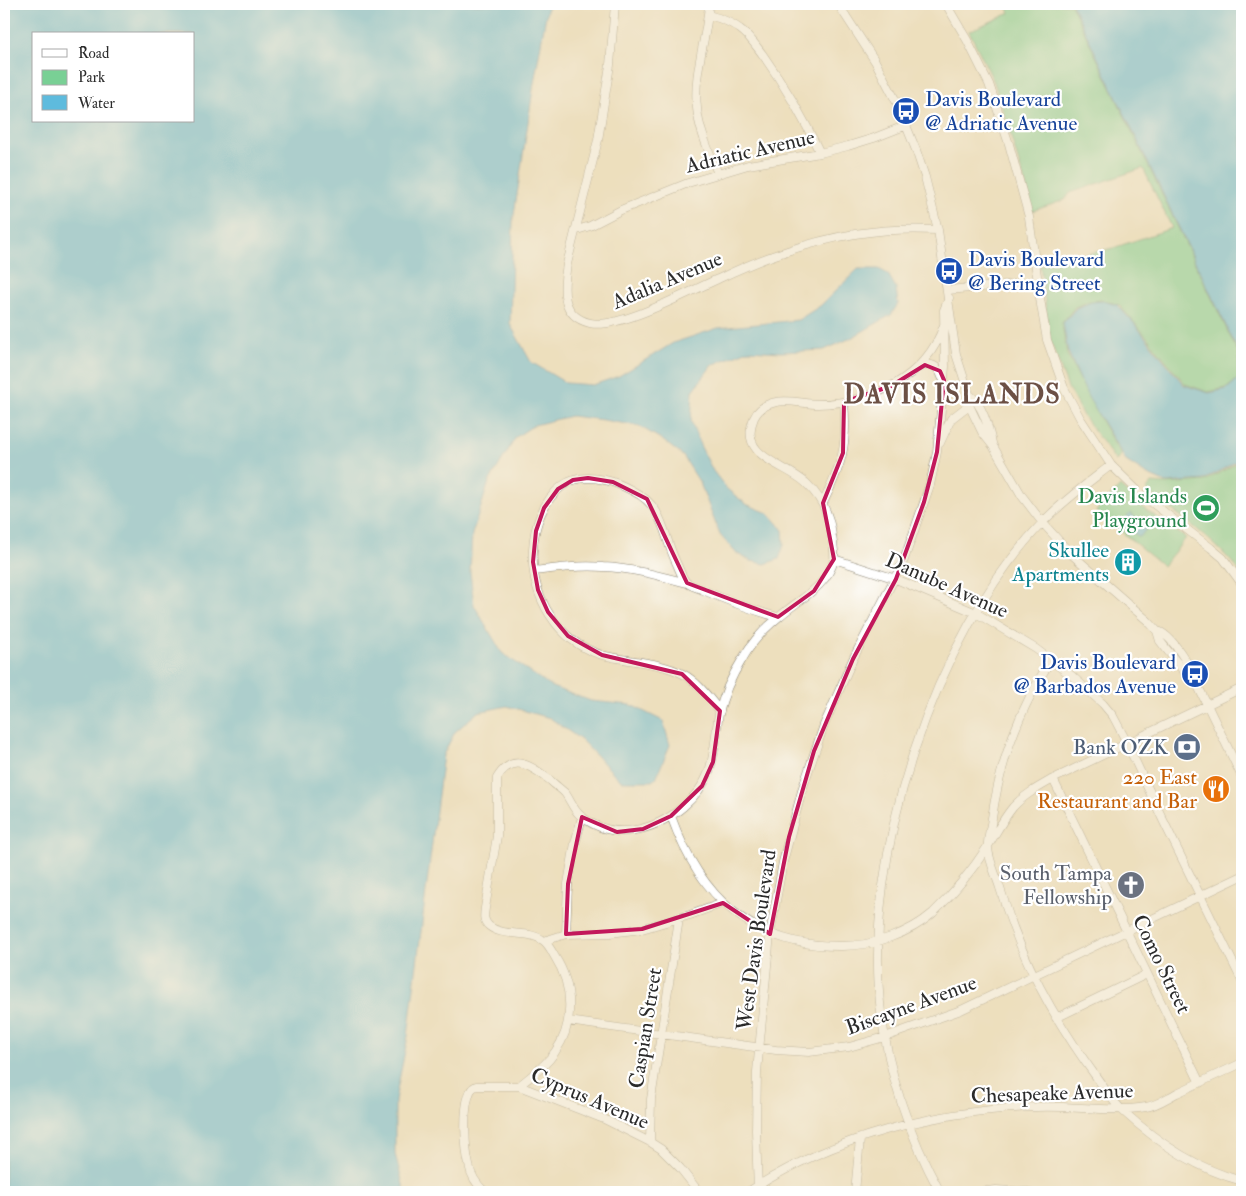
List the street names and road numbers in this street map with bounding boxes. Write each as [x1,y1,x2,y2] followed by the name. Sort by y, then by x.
[682,123,818,180] street label: Adriatic Avenue
[607,245,727,316] street label: Adalia Avenue
[881,546,1013,625] street label: Danube Avenue
[730,847,783,1033] street label: West Davis Boulevard
[1126,910,1197,1018] street label: Como Street
[623,966,668,1090] street label: Caspian Street
[842,969,981,1042] street label: Biscayne Avenue
[526,1061,653,1136] street label: Cyprus Avenue
[970,1077,1134,1110] street label: Chesapeake Avenue

